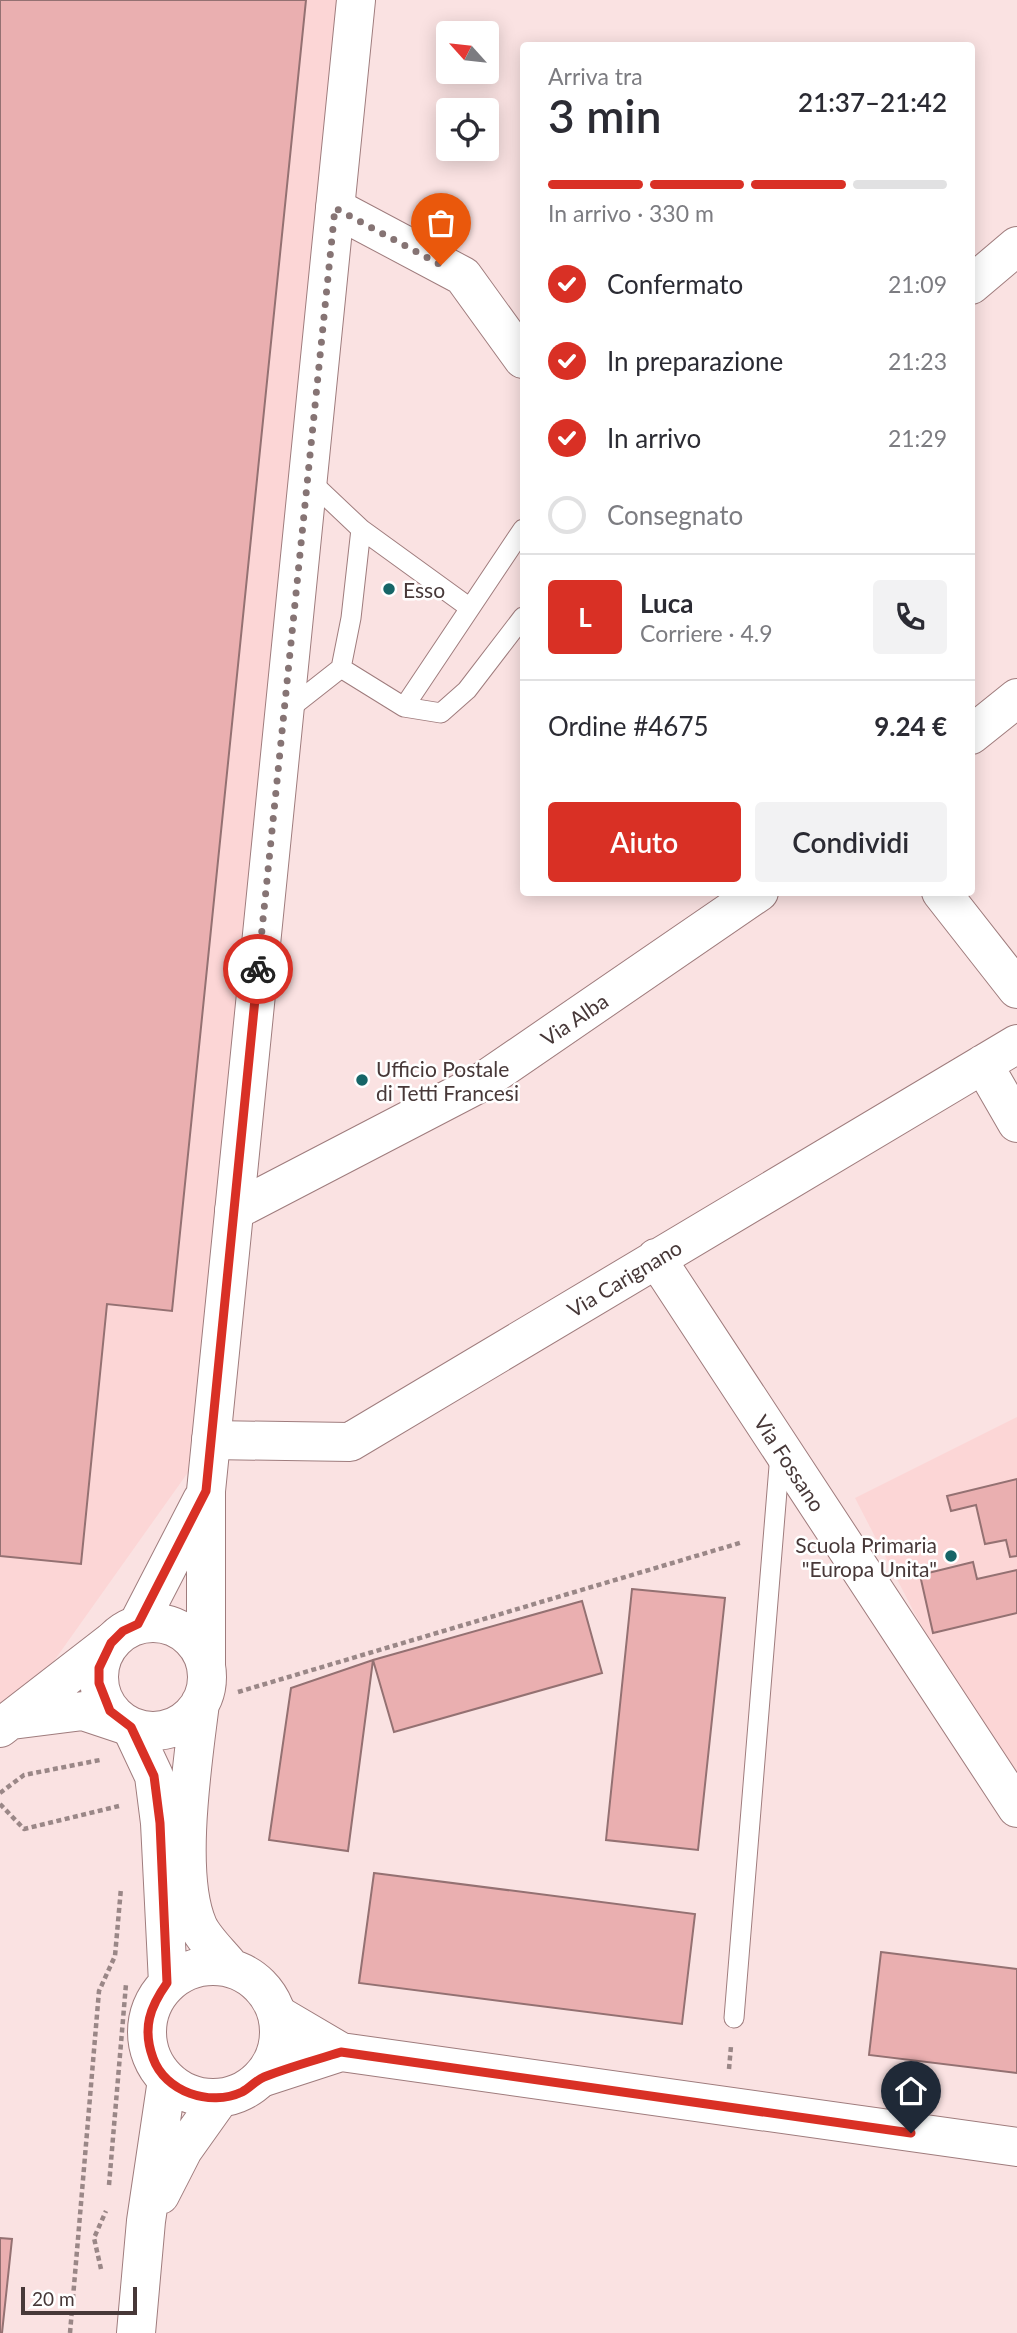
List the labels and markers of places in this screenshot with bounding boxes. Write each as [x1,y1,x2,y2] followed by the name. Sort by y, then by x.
[411,193,471,265] pin
[403,577,445,602] place label: Esso
[381,581,397,597] marker: Esso
[376,1056,519,1105] place label: Ufficio Postale di Tetti Francesi
[354,1072,370,1088] marker: Ufficio Postale di Tetti Francesi
[795,1532,937,1581] place label: Scuola Primaria "Europa Unita"
[943,1548,959,1564] marker: Scuola Primaria "Europa Unita"
[881,2061,941,2133] pin

